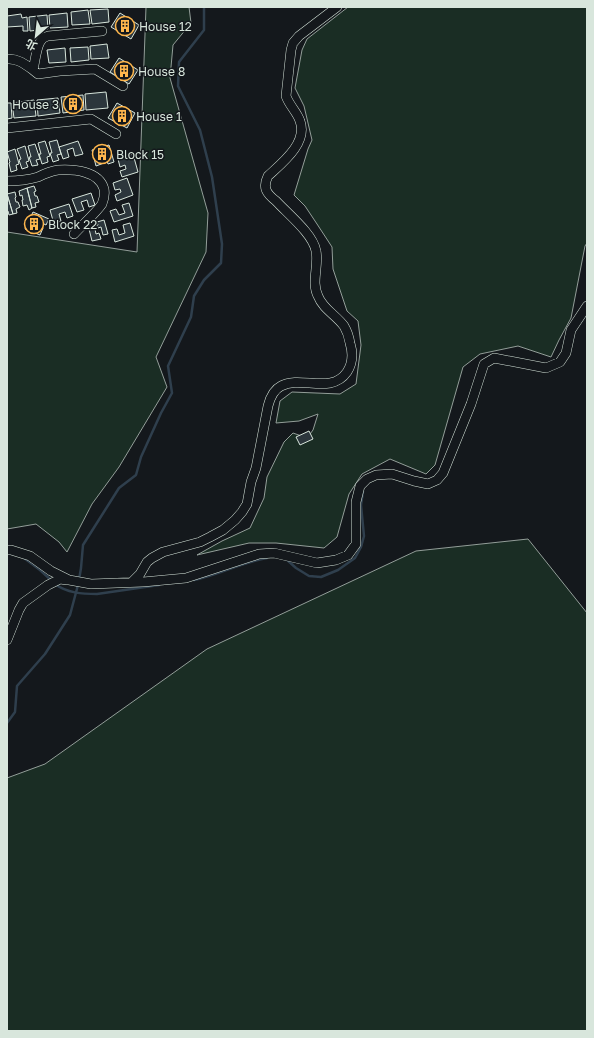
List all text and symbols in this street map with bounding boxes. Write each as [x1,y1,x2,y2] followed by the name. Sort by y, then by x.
[114,15,136,37] building icon: House 12
[16,16,56,56] north arrow
[139,19,192,34] place label: House 12
[23,37,39,54] text: 北
[113,60,135,82] building icon: House 8
[138,64,185,79] place label: House 8
[62,93,84,115] building icon: House 3
[12,97,59,112] place label: House 3
[111,105,133,127] building icon: House 1
[136,109,182,124] place label: House 1
[91,143,113,165] building icon: Block 15
[116,147,164,162] place label: Block 15
[23,213,45,235] building icon: Block 22
[48,217,97,232] place label: Block 22

